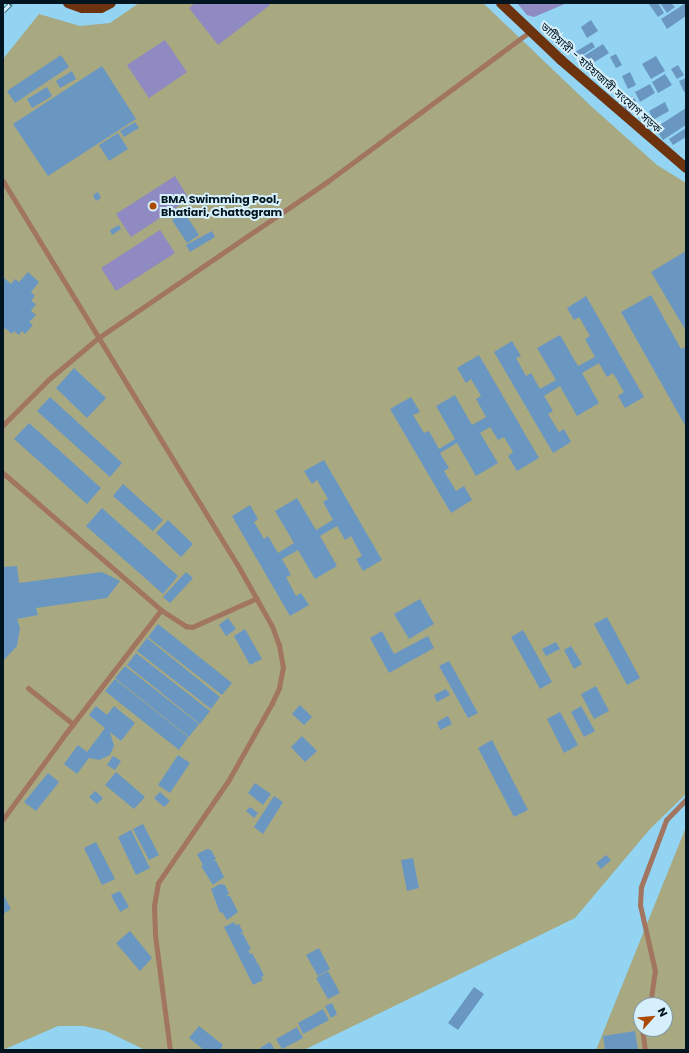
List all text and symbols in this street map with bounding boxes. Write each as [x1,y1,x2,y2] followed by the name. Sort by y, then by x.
[538,20,664,136] street label: ভাটিয়ারী - হাটহাজারী সংযোগ সড়ক
[161,193,282,219] place label: BMA Swimming Pool, Bhatiari, Chattogram
[148,201,158,211] marker: BMA Swimming Pool, Bhatiari, Chattogram
[633,997,673,1037] north arrow
[654,1005,672,1019] text: N

